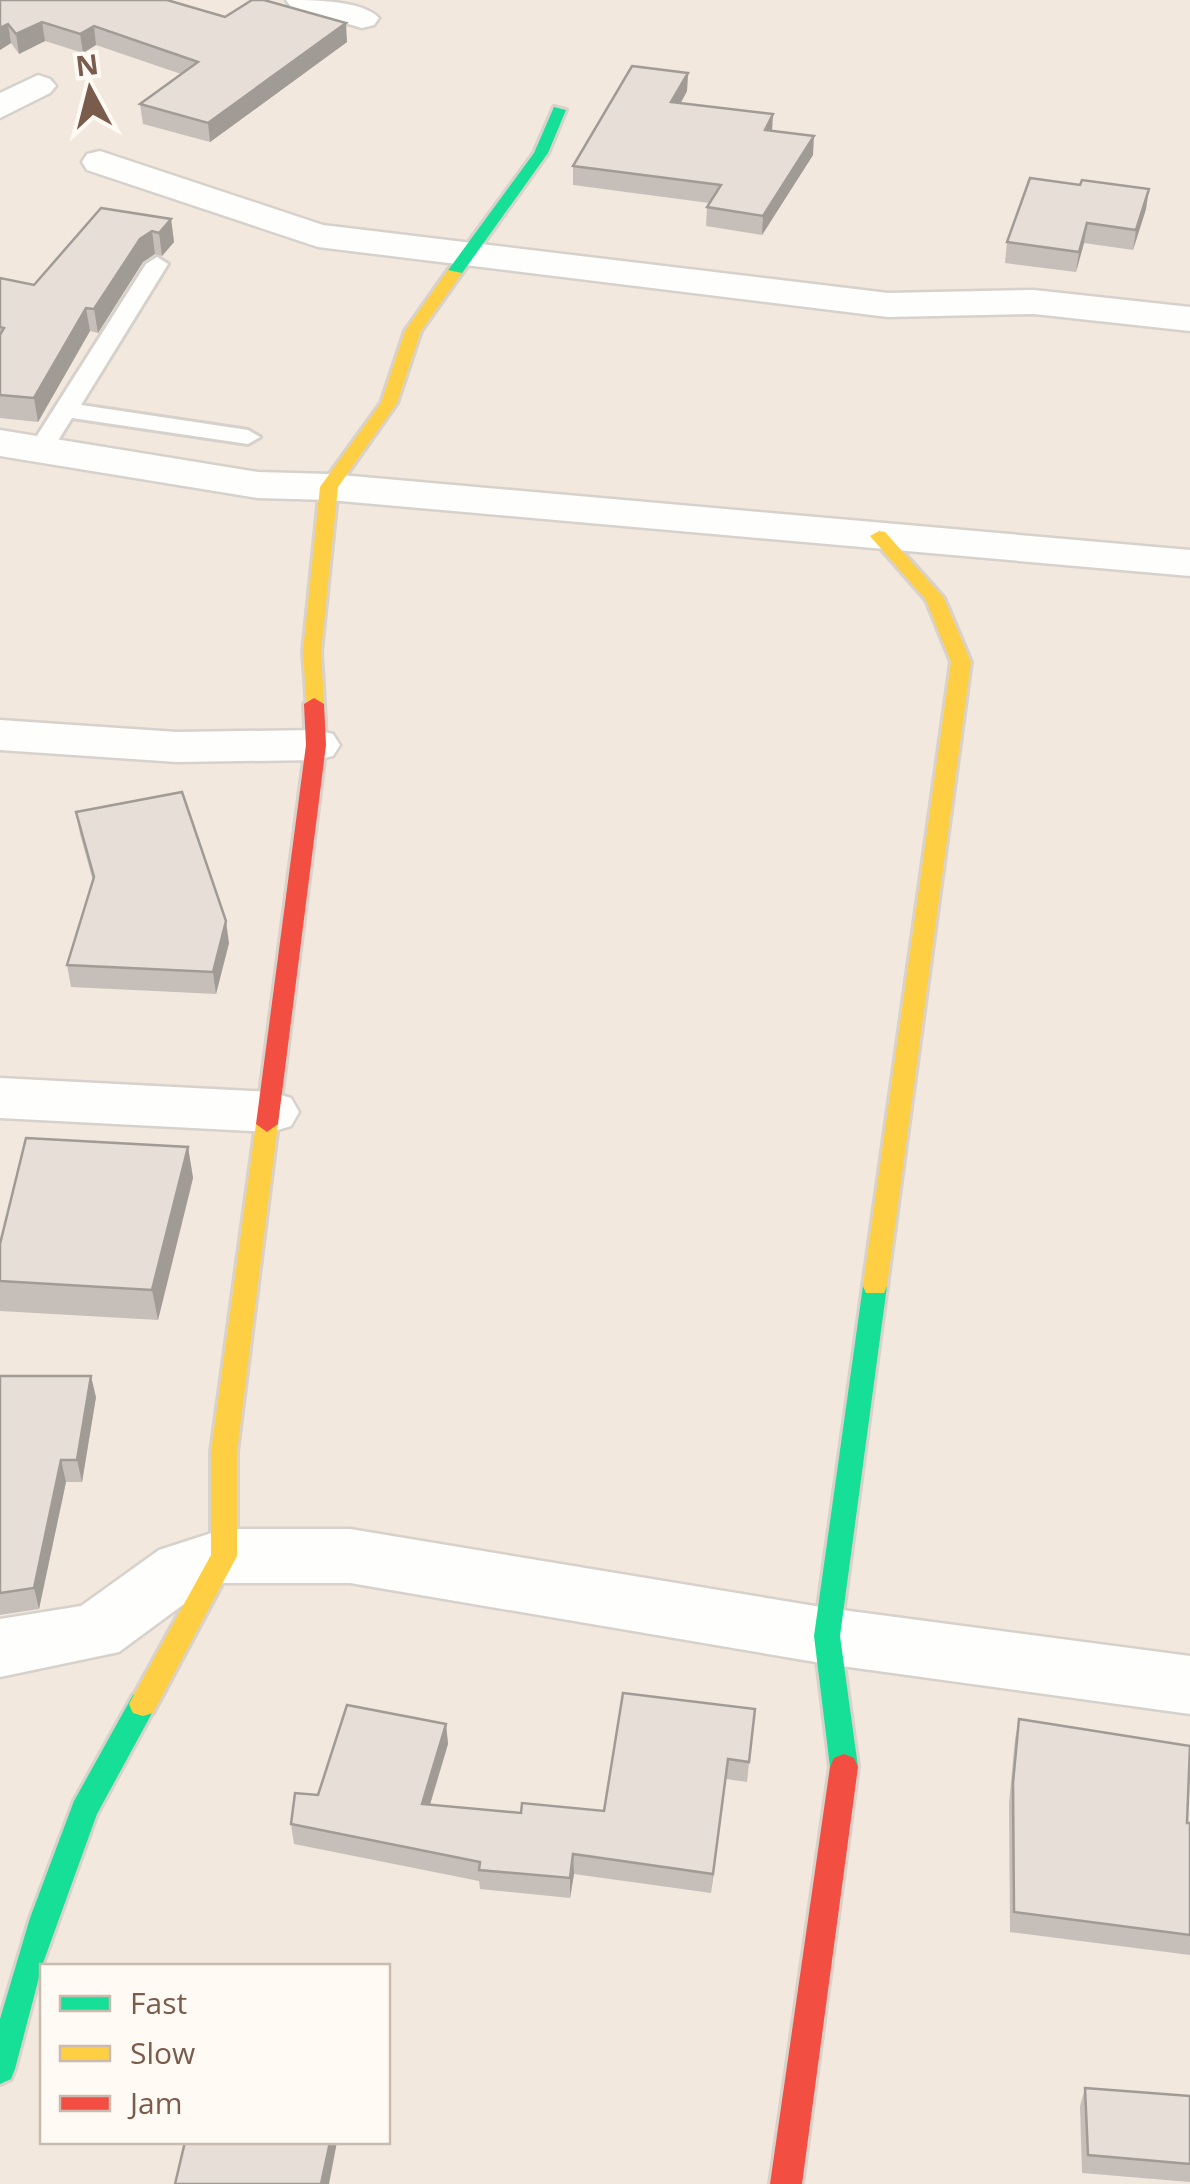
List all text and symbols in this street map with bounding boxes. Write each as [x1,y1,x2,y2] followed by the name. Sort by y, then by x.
[40,40,140,140] north arrow
[73,44,100,84] text: N
[40,1964,390,2144] legend
[130,1982,187,2023] text: Fast
[130,2032,195,2073] text: Slow
[127,2082,183,2123] text: Jam

